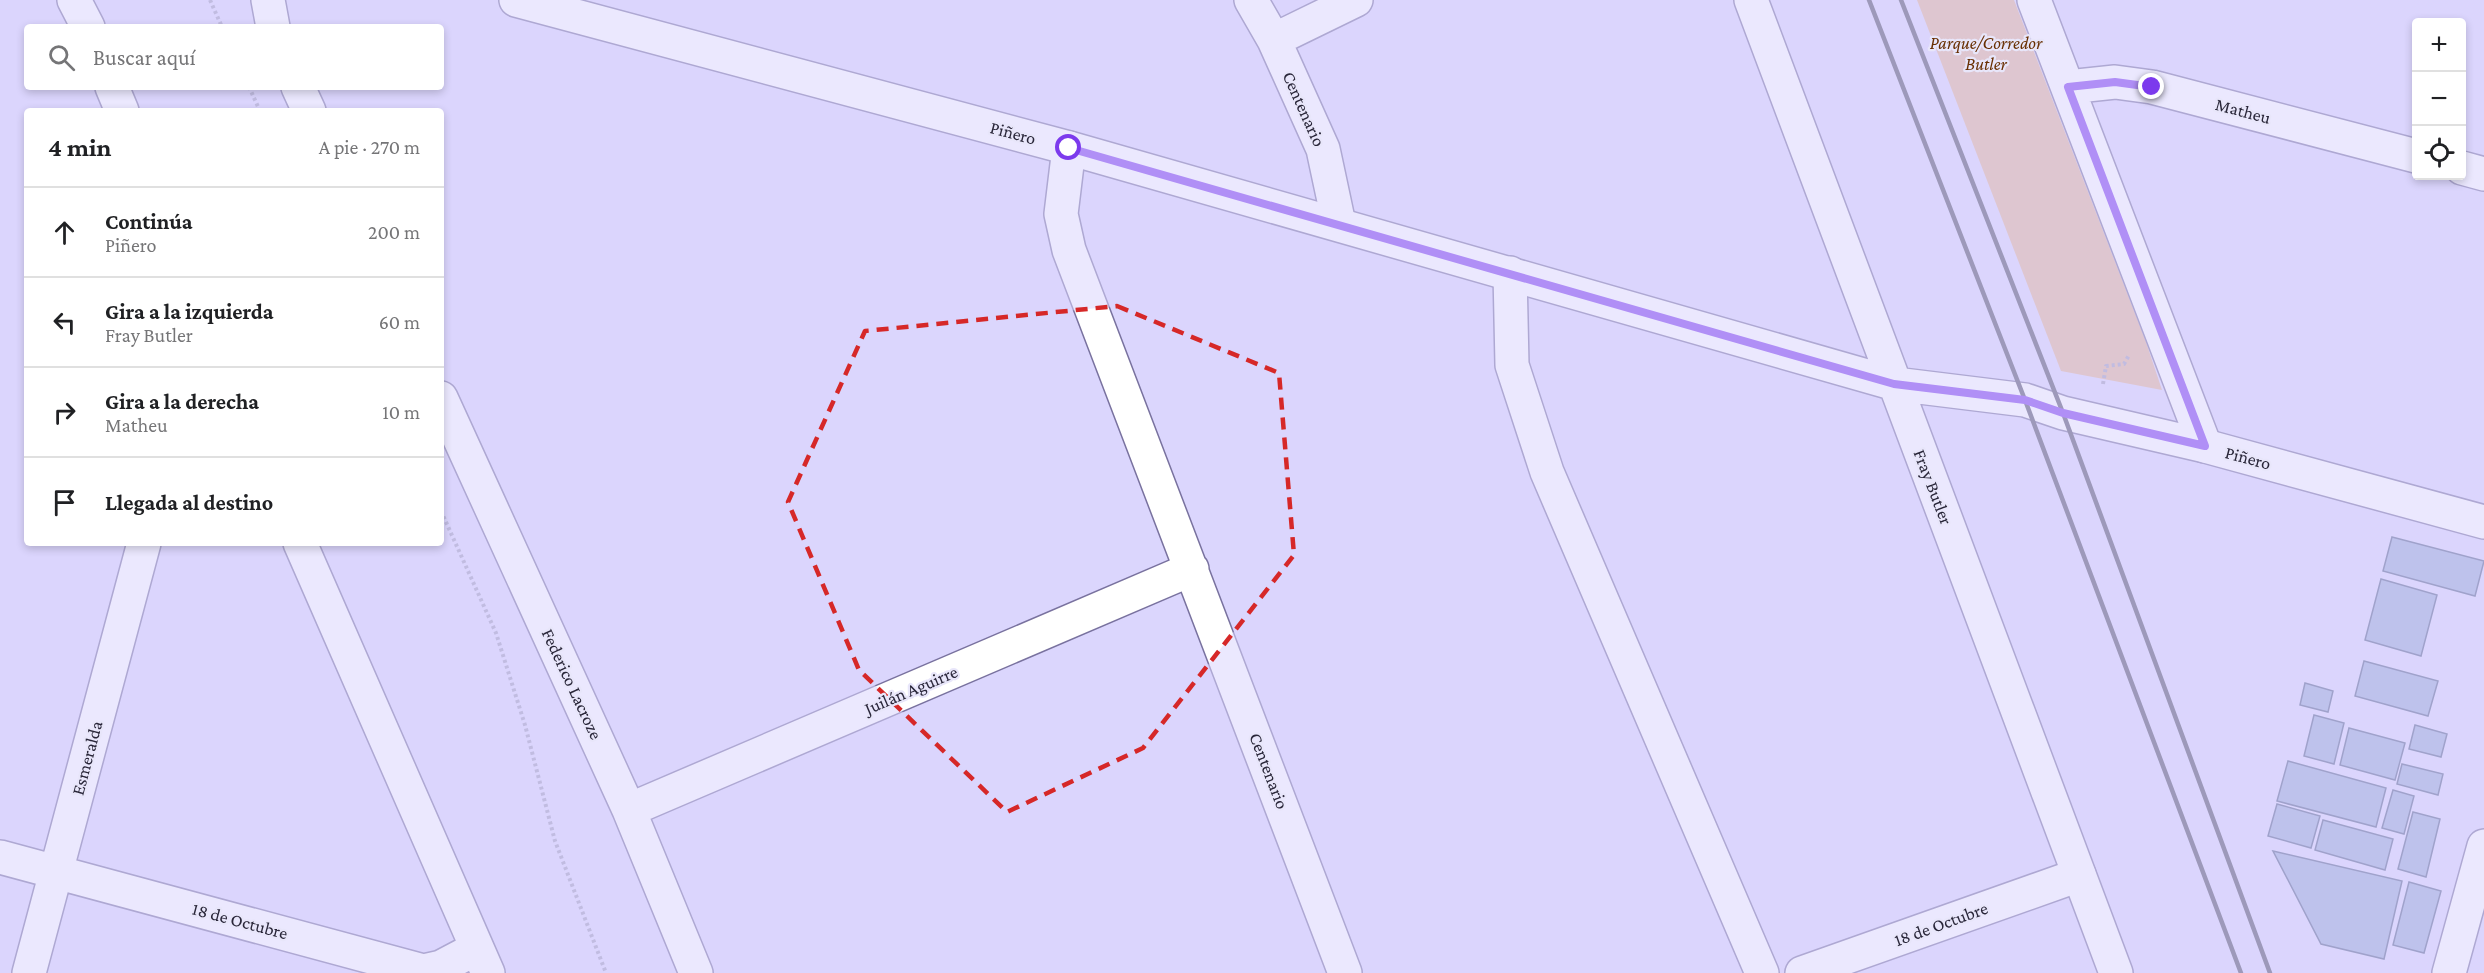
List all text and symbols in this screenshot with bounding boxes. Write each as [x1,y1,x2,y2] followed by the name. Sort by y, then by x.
[2412,18,2466,180] map controls
[2412,18,2466,72] button: +
[24,24,444,90] search box
[1930,33,2043,74] park label: Parque/Corredor Butler
[45,41,78,74] icon: search
[93,45,195,70] text: Buscar aquí
[1279,68,1329,150] street label: Centenario
[2412,72,2466,126] button: −
[2138,73,2164,99] route end
[2213,94,2273,128] street label: Matheu
[988,117,1038,149] street label: Piñero
[2412,126,2466,180] button: locate
[48,133,112,162] text: 4 min
[1055,134,1081,160] route start
[319,136,420,158] text: A pie · 270 m
[105,209,192,234] text: Continúa
[48,216,81,249] icon: ahead
[368,221,420,243] text: 200 m
[105,234,156,256] text: Piñero
[105,299,274,324] text: Gira a la izquierda
[48,306,81,339] icon: left
[379,311,420,333] text: 60 m
[105,324,193,346] text: Fray Butler
[105,389,259,414] text: Gira a la derecha
[48,396,81,429] icon: right
[382,401,420,423] text: 10 m
[105,414,168,436] text: Matheu
[2223,442,2273,474] street label: Piñero
[1909,446,1957,528] street label: Fray Butler
[48,486,81,519] icon: arrive
[105,490,273,515] text: Llegada al destino
[538,625,606,743] street label: Federico Lacroze
[860,661,961,719] street label: Juilán Aguirre
[67,719,107,797] street label: Esmeralda
[1245,730,1293,812] street label: Centenario
[1892,898,1991,950] street label: 18 de Octubre
[190,899,290,943] street label: 18 de Octubre

